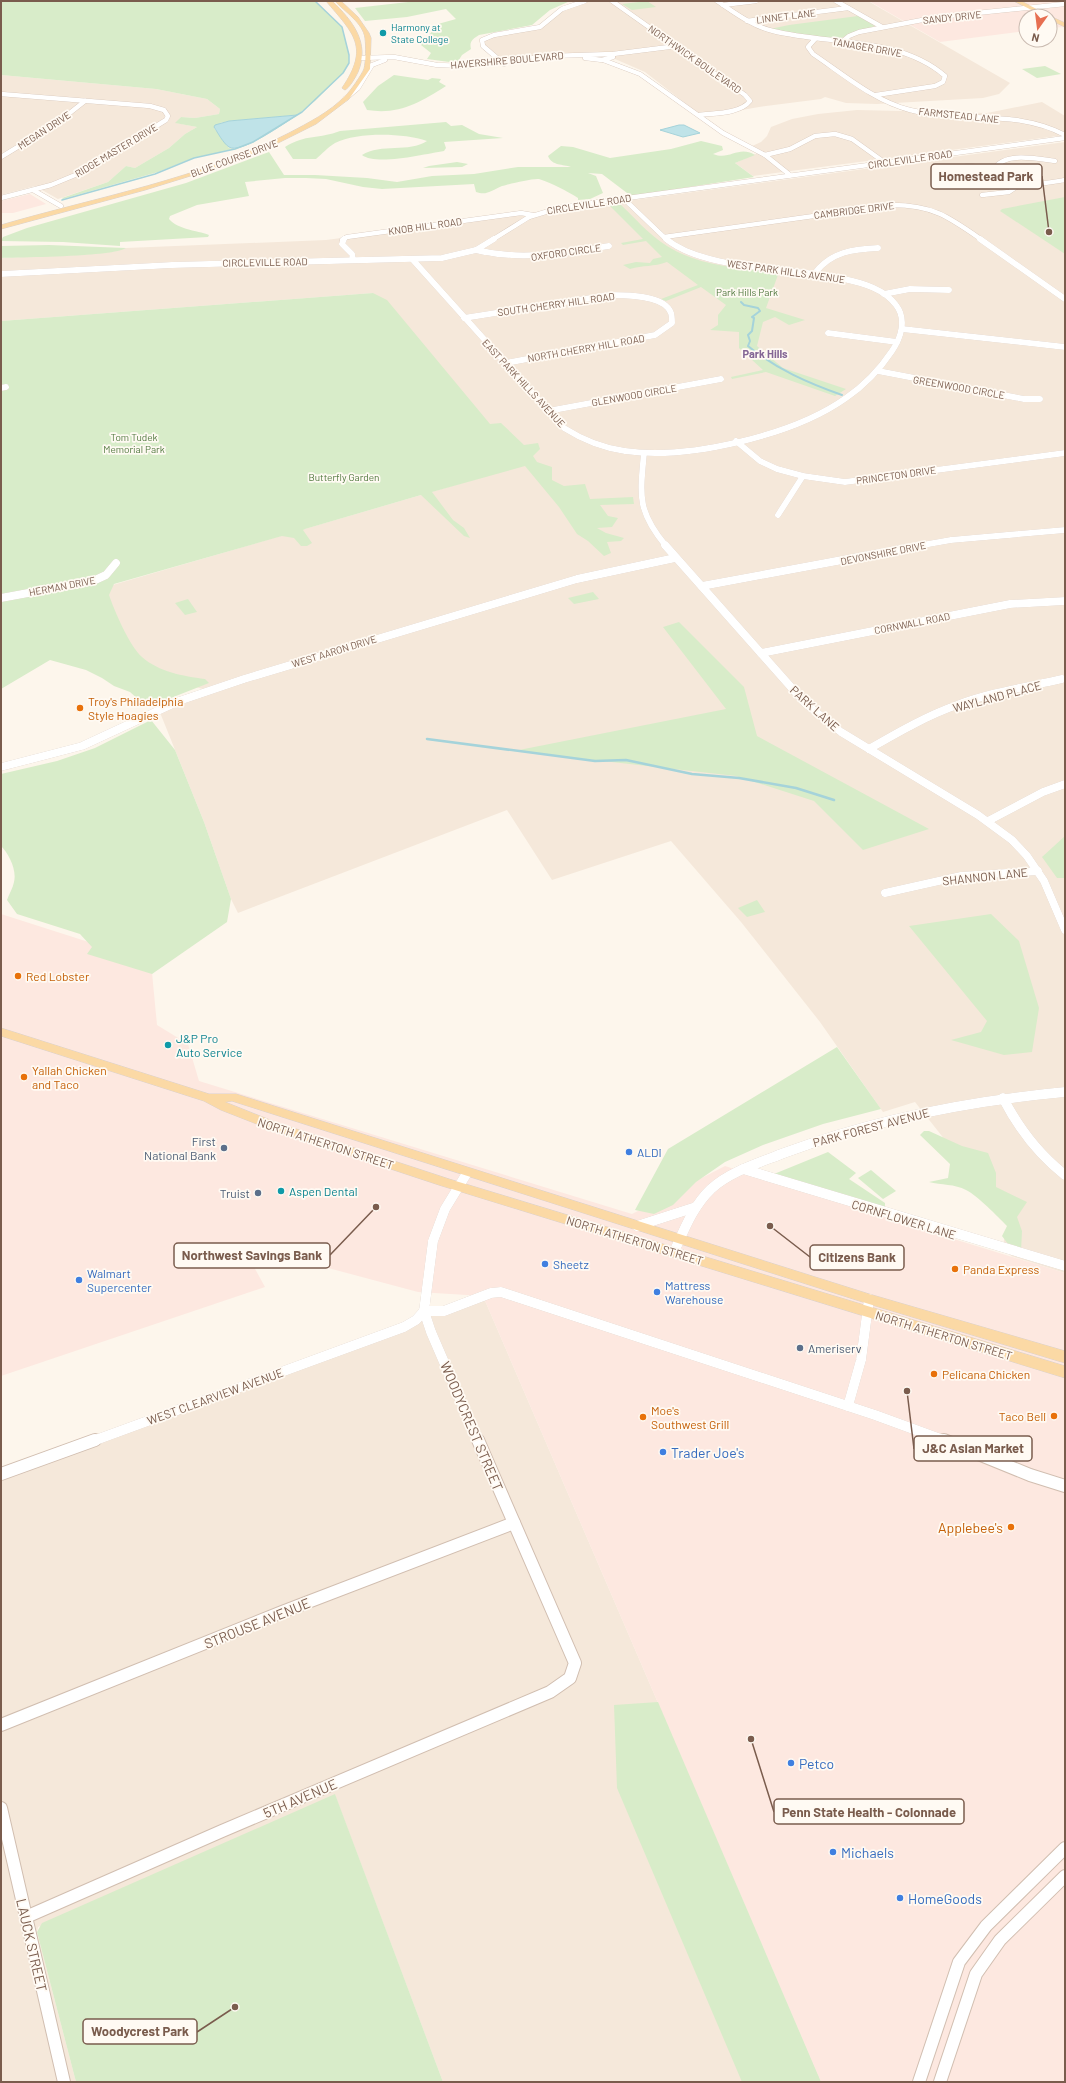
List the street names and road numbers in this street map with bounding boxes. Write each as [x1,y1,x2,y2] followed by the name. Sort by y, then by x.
[755,6,817,26] street label: LINNET LANE
[922,8,982,26] street label: SANDY DRIVE
[646,22,744,96] street label: NORTHWICK BOULEVARD
[831,35,903,59] street label: TANAGER DRIVE
[450,49,564,71] street label: HAVERSHIRE BOULEVARD
[918,105,1000,125] street label: FARMSTEAD LANE
[15,108,73,152] street label: MEGAN DRIVE
[73,121,159,179] street label: RIDGE MASTER DRIVE
[189,137,279,179] street label: BLUE COURSE DRIVE
[867,147,953,171] street label: CIRCLEVILLE ROAD
[546,191,632,217] street label: CIRCLEVILLE ROAD
[813,199,895,221] street label: CAMBRIDGE DRIVE
[387,215,463,237] street label: KNOB HILL ROAD
[530,241,602,263] street label: OXFORD CIRCLE
[222,255,308,269] street label: CIRCLEVILLE ROAD
[726,257,846,285] street label: WEST PARK HILLS AVENUE
[497,290,615,318] street label: SOUTH CHERRY HILL ROAD
[526,332,646,364] street label: NORTH CHERRY HILL ROAD
[480,336,568,430] street label: EAST PARK HILLS AVENUE
[912,373,1006,401] street label: GREENWOOD CIRCLE
[590,382,678,408] street label: GLENWOOD CIRCLE
[855,463,937,487] street label: PRINCETON DRIVE
[839,539,927,567] street label: DEVONSHIRE DRIVE
[28,574,96,598] street label: HERMAN DRIVE
[873,610,951,636] street label: CORNWALL ROAD
[290,632,378,670] street label: WEST AARON DRIVE
[951,677,1043,715] street label: WAYLAND PLACE
[788,682,842,734] street label: PARK LANE
[941,865,1029,887] street label: SHANNON LANE
[811,1105,931,1149] street label: PARK FOREST AVENUE
[256,1114,396,1172] street label: NORTH ATHERTON STREET
[850,1196,958,1242] street label: CORNFLOWER LANE
[565,1213,705,1268] street label: NORTH ATHERTON STREET
[874,1308,1014,1363] street label: NORTH ATHERTON STREET
[437,1359,507,1493] street label: WOODYCREST STREET
[145,1365,285,1427] street label: WEST CLEARVIEW AVENUE
[201,1594,313,1652] street label: STROUSE AVENUE
[261,1775,339,1821] street label: 5TH AVENUE
[13,1897,51,1993] street label: LAUCK STREET

